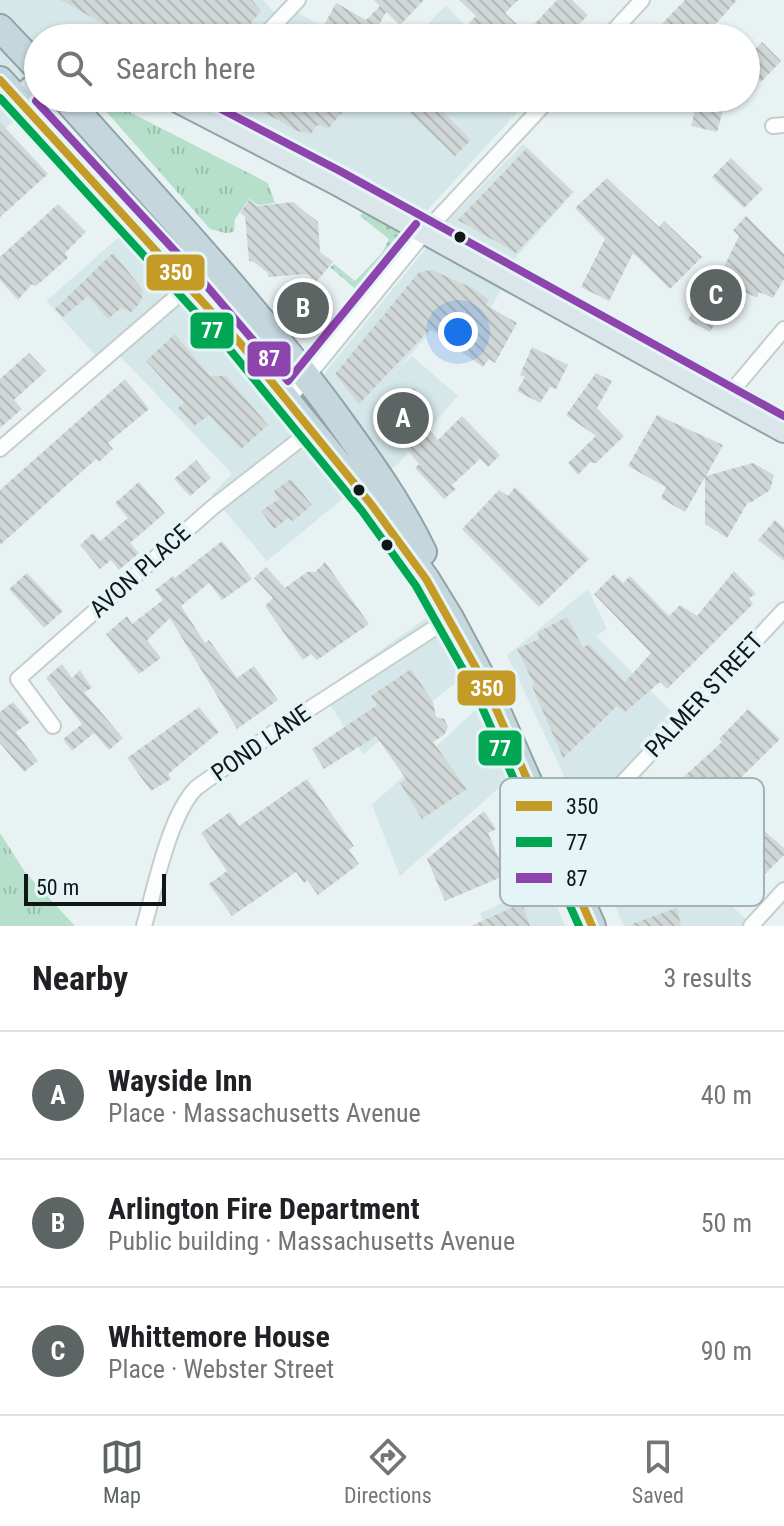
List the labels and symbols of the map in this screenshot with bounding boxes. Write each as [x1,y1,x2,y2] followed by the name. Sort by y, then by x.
[452,229,468,245] unlabelled marker
[145,253,206,292] line badge: 350
[159,260,193,285] text: 350
[690,265,742,325] pin: C
[277,278,329,338] pin: B
[189,311,235,350] line badge: 77
[438,312,478,352] your location
[201,318,223,343] text: 77
[246,340,292,378] line badge: 87
[258,346,280,371] text: 87
[377,388,429,448] pin: A
[351,482,367,498] unlabelled marker
[84,519,196,623] street label: AVON PLACE
[379,537,395,553] unlabelled marker
[639,627,769,763] street label: PALMER STREET
[456,669,517,707] line badge: 350
[470,676,504,701] text: 350
[206,699,316,787] street label: POND LANE
[477,729,523,767] line badge: 77
[489,736,511,761] text: 77
[500,778,764,906] legend
[566,794,599,819] text: 350
[566,830,588,855] text: 77
[566,866,588,891] text: 87
[24,870,166,906] scale bar

